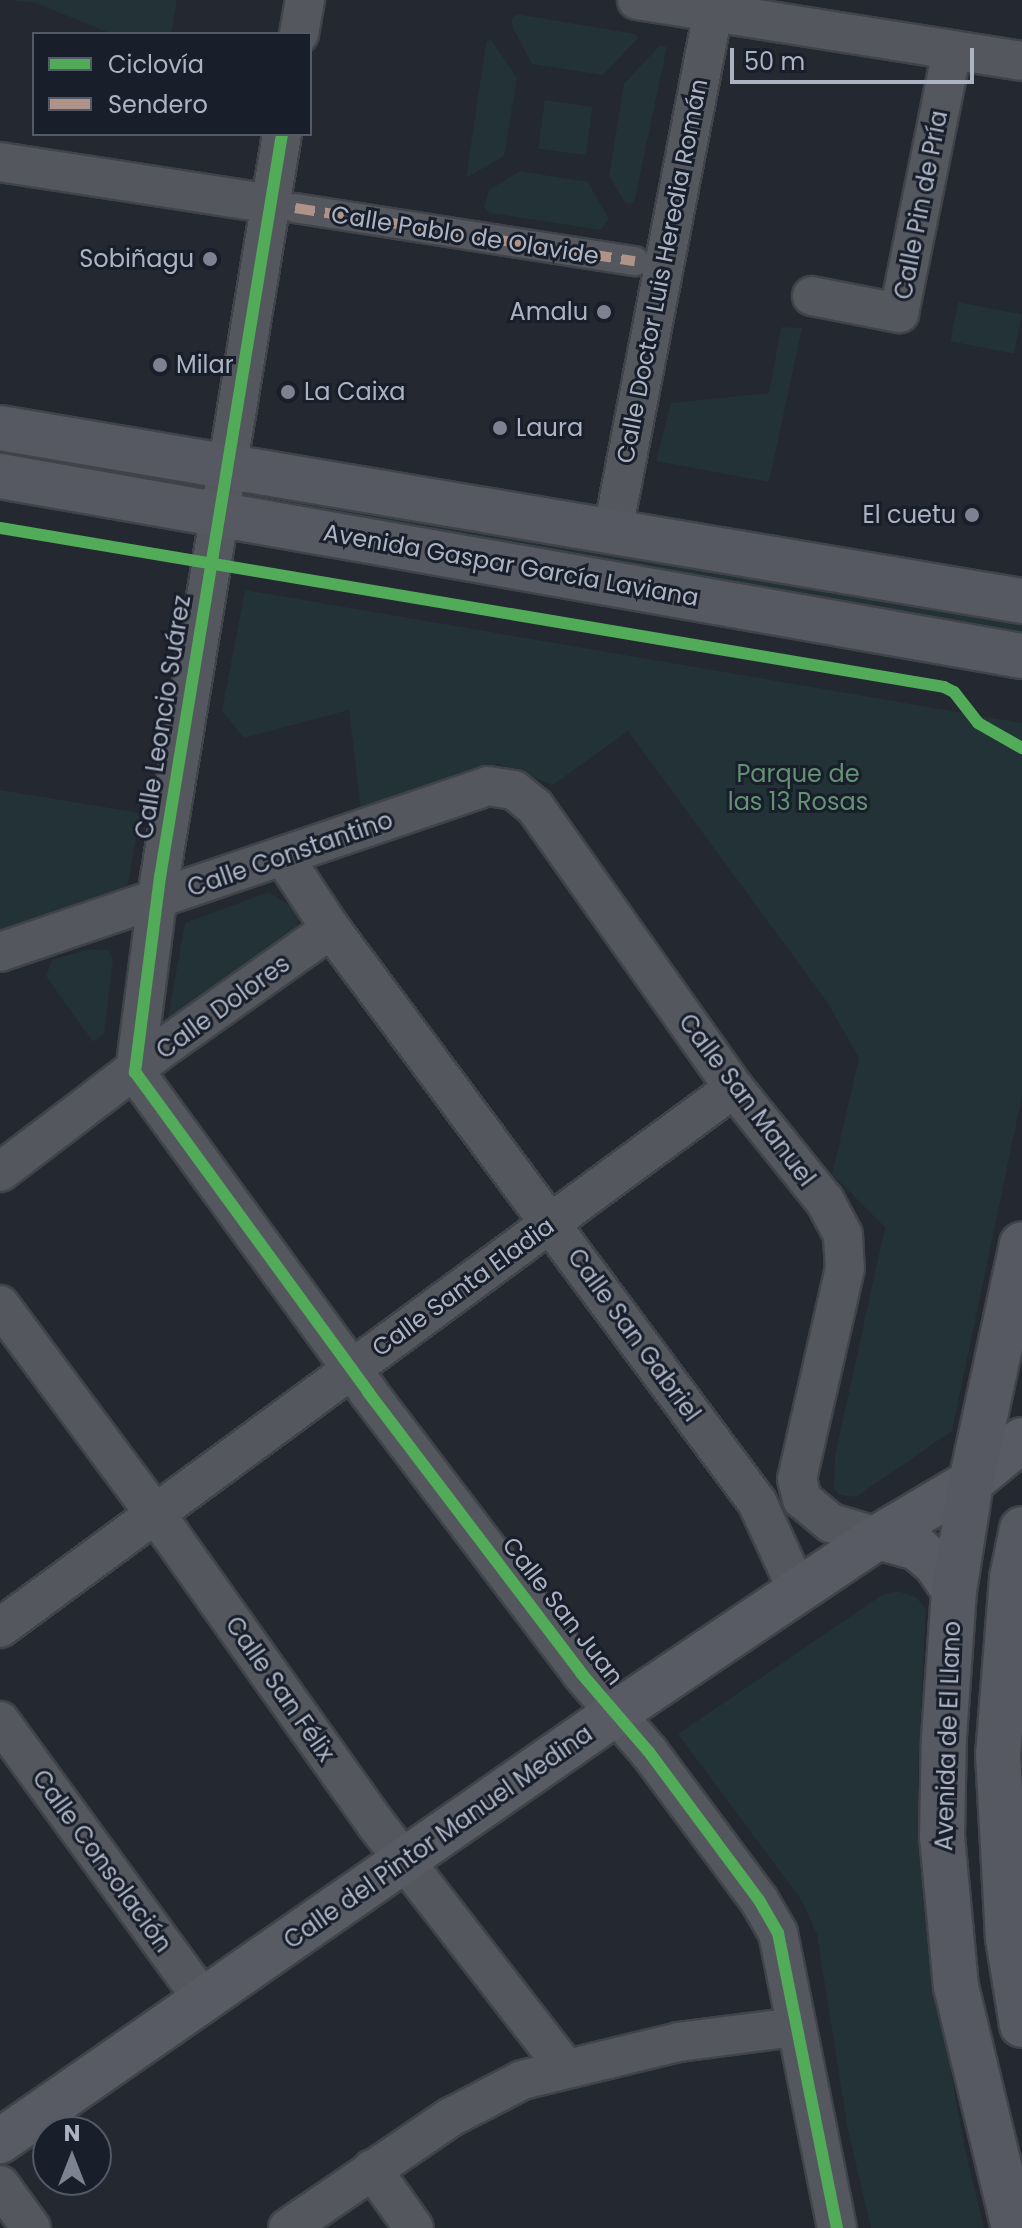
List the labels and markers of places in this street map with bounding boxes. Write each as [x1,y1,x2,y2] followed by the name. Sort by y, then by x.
[79,245,194,273] place label: Sobiñagu
[201,250,219,268] marker: Sobiñagu
[510,298,588,326] place label: Amalu
[595,303,613,321] marker: Amalu
[176,351,234,379] place label: Milar
[151,356,169,374] marker: Milar
[304,378,405,406] place label: La Caixa
[279,383,297,401] marker: La Caixa
[516,414,583,442] place label: Laura
[491,419,509,437] marker: Laura
[862,501,956,529] place label: El cuetu
[963,506,981,524] marker: El cuetu

